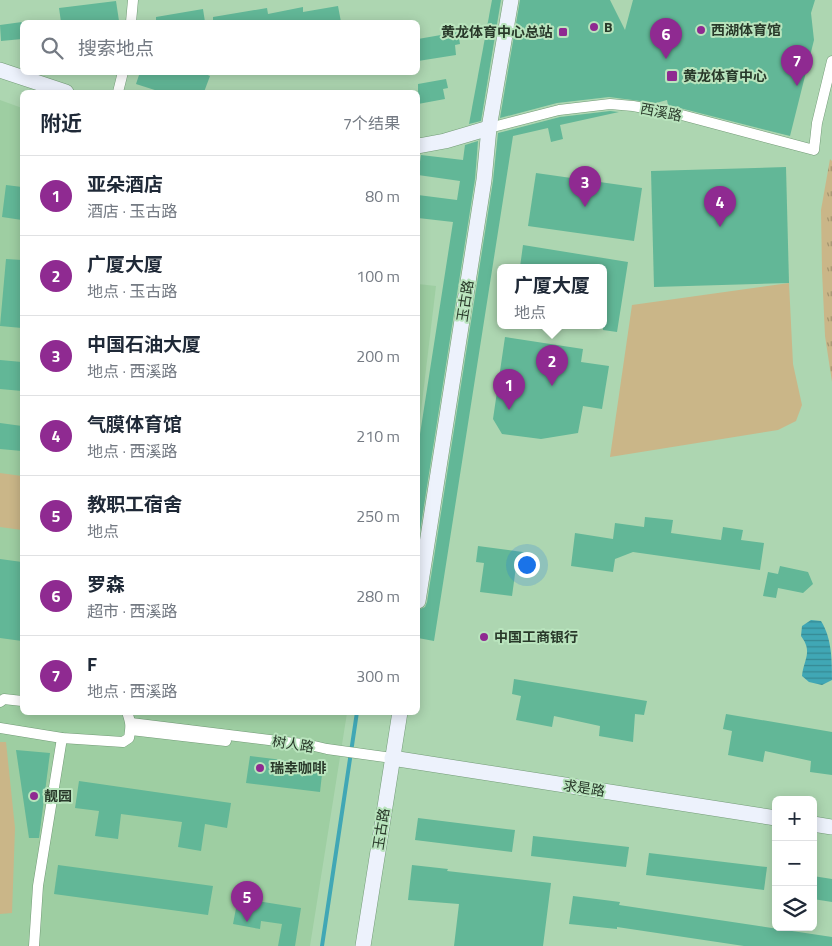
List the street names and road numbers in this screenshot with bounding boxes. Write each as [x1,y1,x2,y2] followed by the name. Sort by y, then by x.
[638,97,684,126] street label: 西溪路
[451,279,478,323] street label: 玉古路
[271,730,315,757] street label: 树人路
[562,774,606,801] street label: 求是路
[367,807,394,851] street label: 玉古路

